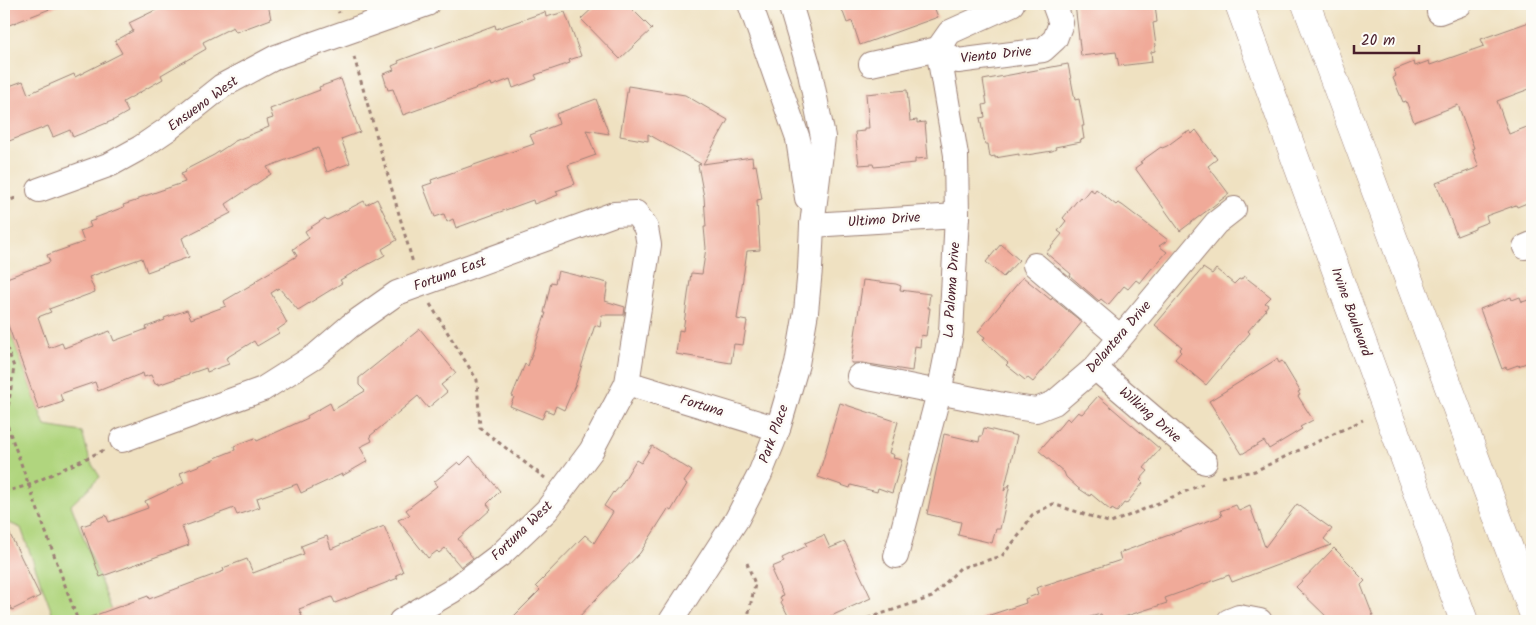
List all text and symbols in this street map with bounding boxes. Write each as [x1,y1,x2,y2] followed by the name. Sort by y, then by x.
[1354,22,1418,54] scale bar
[1361,29,1395,53] text: 20 m
[959,40,1033,70] street label: Viento Drive
[163,70,243,137] street label: Ensueno West
[847,206,922,234] street label: Ultimo Drive
[938,241,966,339] street label: La Paloma Drive
[410,250,490,297] street label: Fortuna East
[1325,264,1378,361] street label: Irvine Boulevard
[1081,295,1157,378] street label: Delantera Drive
[1114,382,1187,449] street label: Wilking Drive
[678,389,726,423] street label: Fortuna
[753,401,795,466] street label: Park Place
[486,495,558,566] street label: Fortuna West

